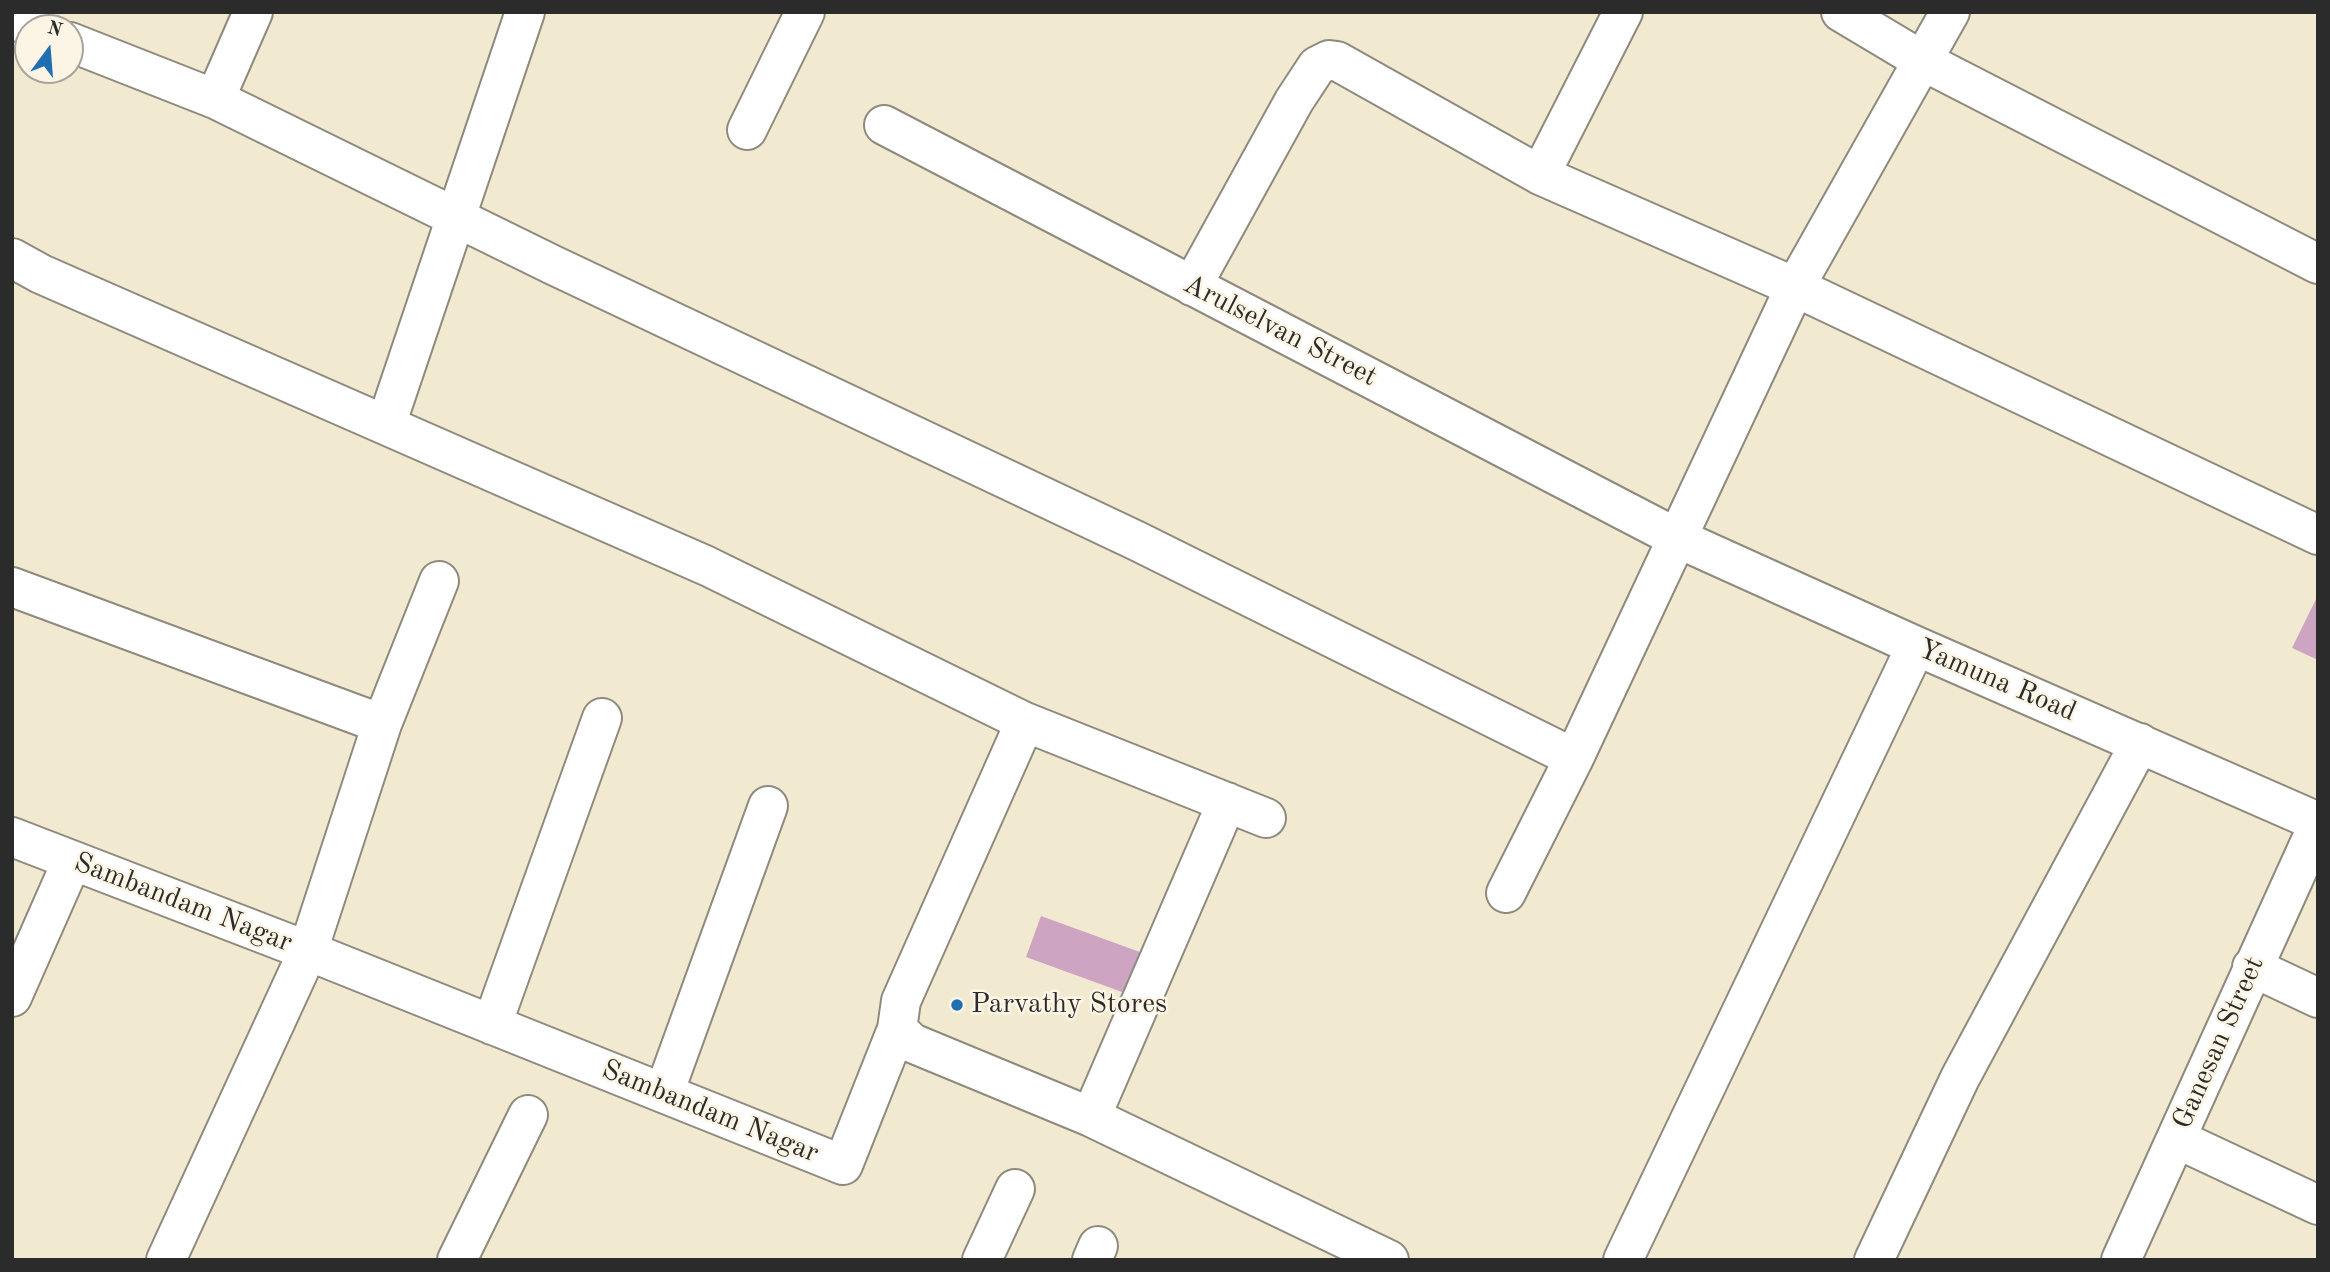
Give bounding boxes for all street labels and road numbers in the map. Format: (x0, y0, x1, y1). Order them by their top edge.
street label: Arulselvan Street (1178, 268, 1382, 394)
street label: Yamuna Road (1913, 633, 2081, 729)
street label: Sambandam Nagar (69, 846, 297, 960)
street label: Ganesan Street (2166, 952, 2272, 1134)
street label: Sambandam Nagar (597, 1053, 823, 1171)

